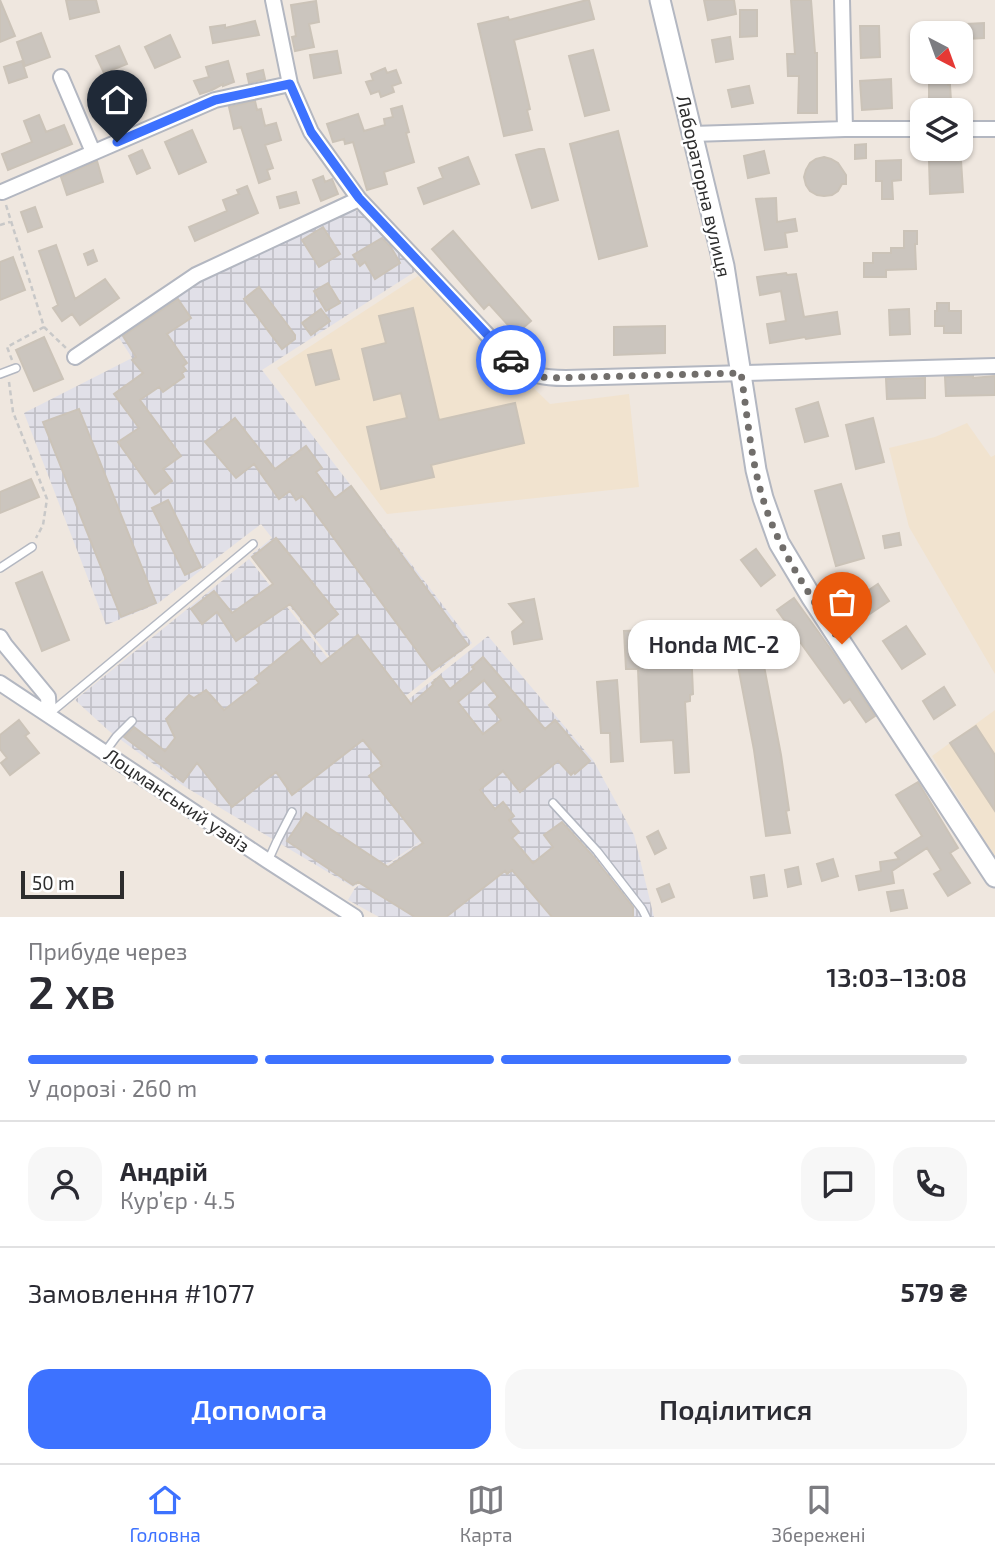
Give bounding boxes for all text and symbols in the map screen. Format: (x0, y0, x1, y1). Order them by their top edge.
north arrow (910, 21, 973, 84)
map controls (910, 21, 973, 161)
pin (87, 70, 147, 142)
icon: home (98, 81, 136, 119)
street label: Лабораторна вулиця (671, 93, 737, 279)
button: layers (910, 98, 973, 161)
courier (476, 325, 546, 395)
icon: car (492, 341, 530, 379)
pin (812, 572, 872, 644)
icon: bag (823, 583, 861, 621)
callout: Honda МС-2 (628, 620, 800, 668)
text: Honda МС-2 (648, 630, 780, 658)
street label: Лоцманський узвіз (100, 742, 254, 858)
scale bar (21, 868, 124, 900)
text: 50 m (32, 871, 75, 894)
text: Прибуде через (28, 937, 188, 965)
text: 13:03–13:08 (826, 961, 967, 992)
text: 2 хв (28, 963, 116, 1018)
text: У дорозі · 260 m (28, 1074, 197, 1102)
button: person (28, 1147, 102, 1221)
button: chat (801, 1147, 875, 1221)
button: phone (893, 1147, 967, 1221)
text: Андрій (120, 1155, 208, 1186)
text: Кур’єр · 4.5 (120, 1186, 235, 1214)
text: 579 ₴ (901, 1276, 967, 1307)
text: Замовлення #1077 (28, 1277, 255, 1308)
button: Допомога (28, 1369, 491, 1449)
button: Поділитися (505, 1369, 967, 1449)
tab: Головна (130, 1481, 201, 1546)
tab: Карта (460, 1481, 513, 1546)
tab: Збережені (772, 1481, 865, 1546)

